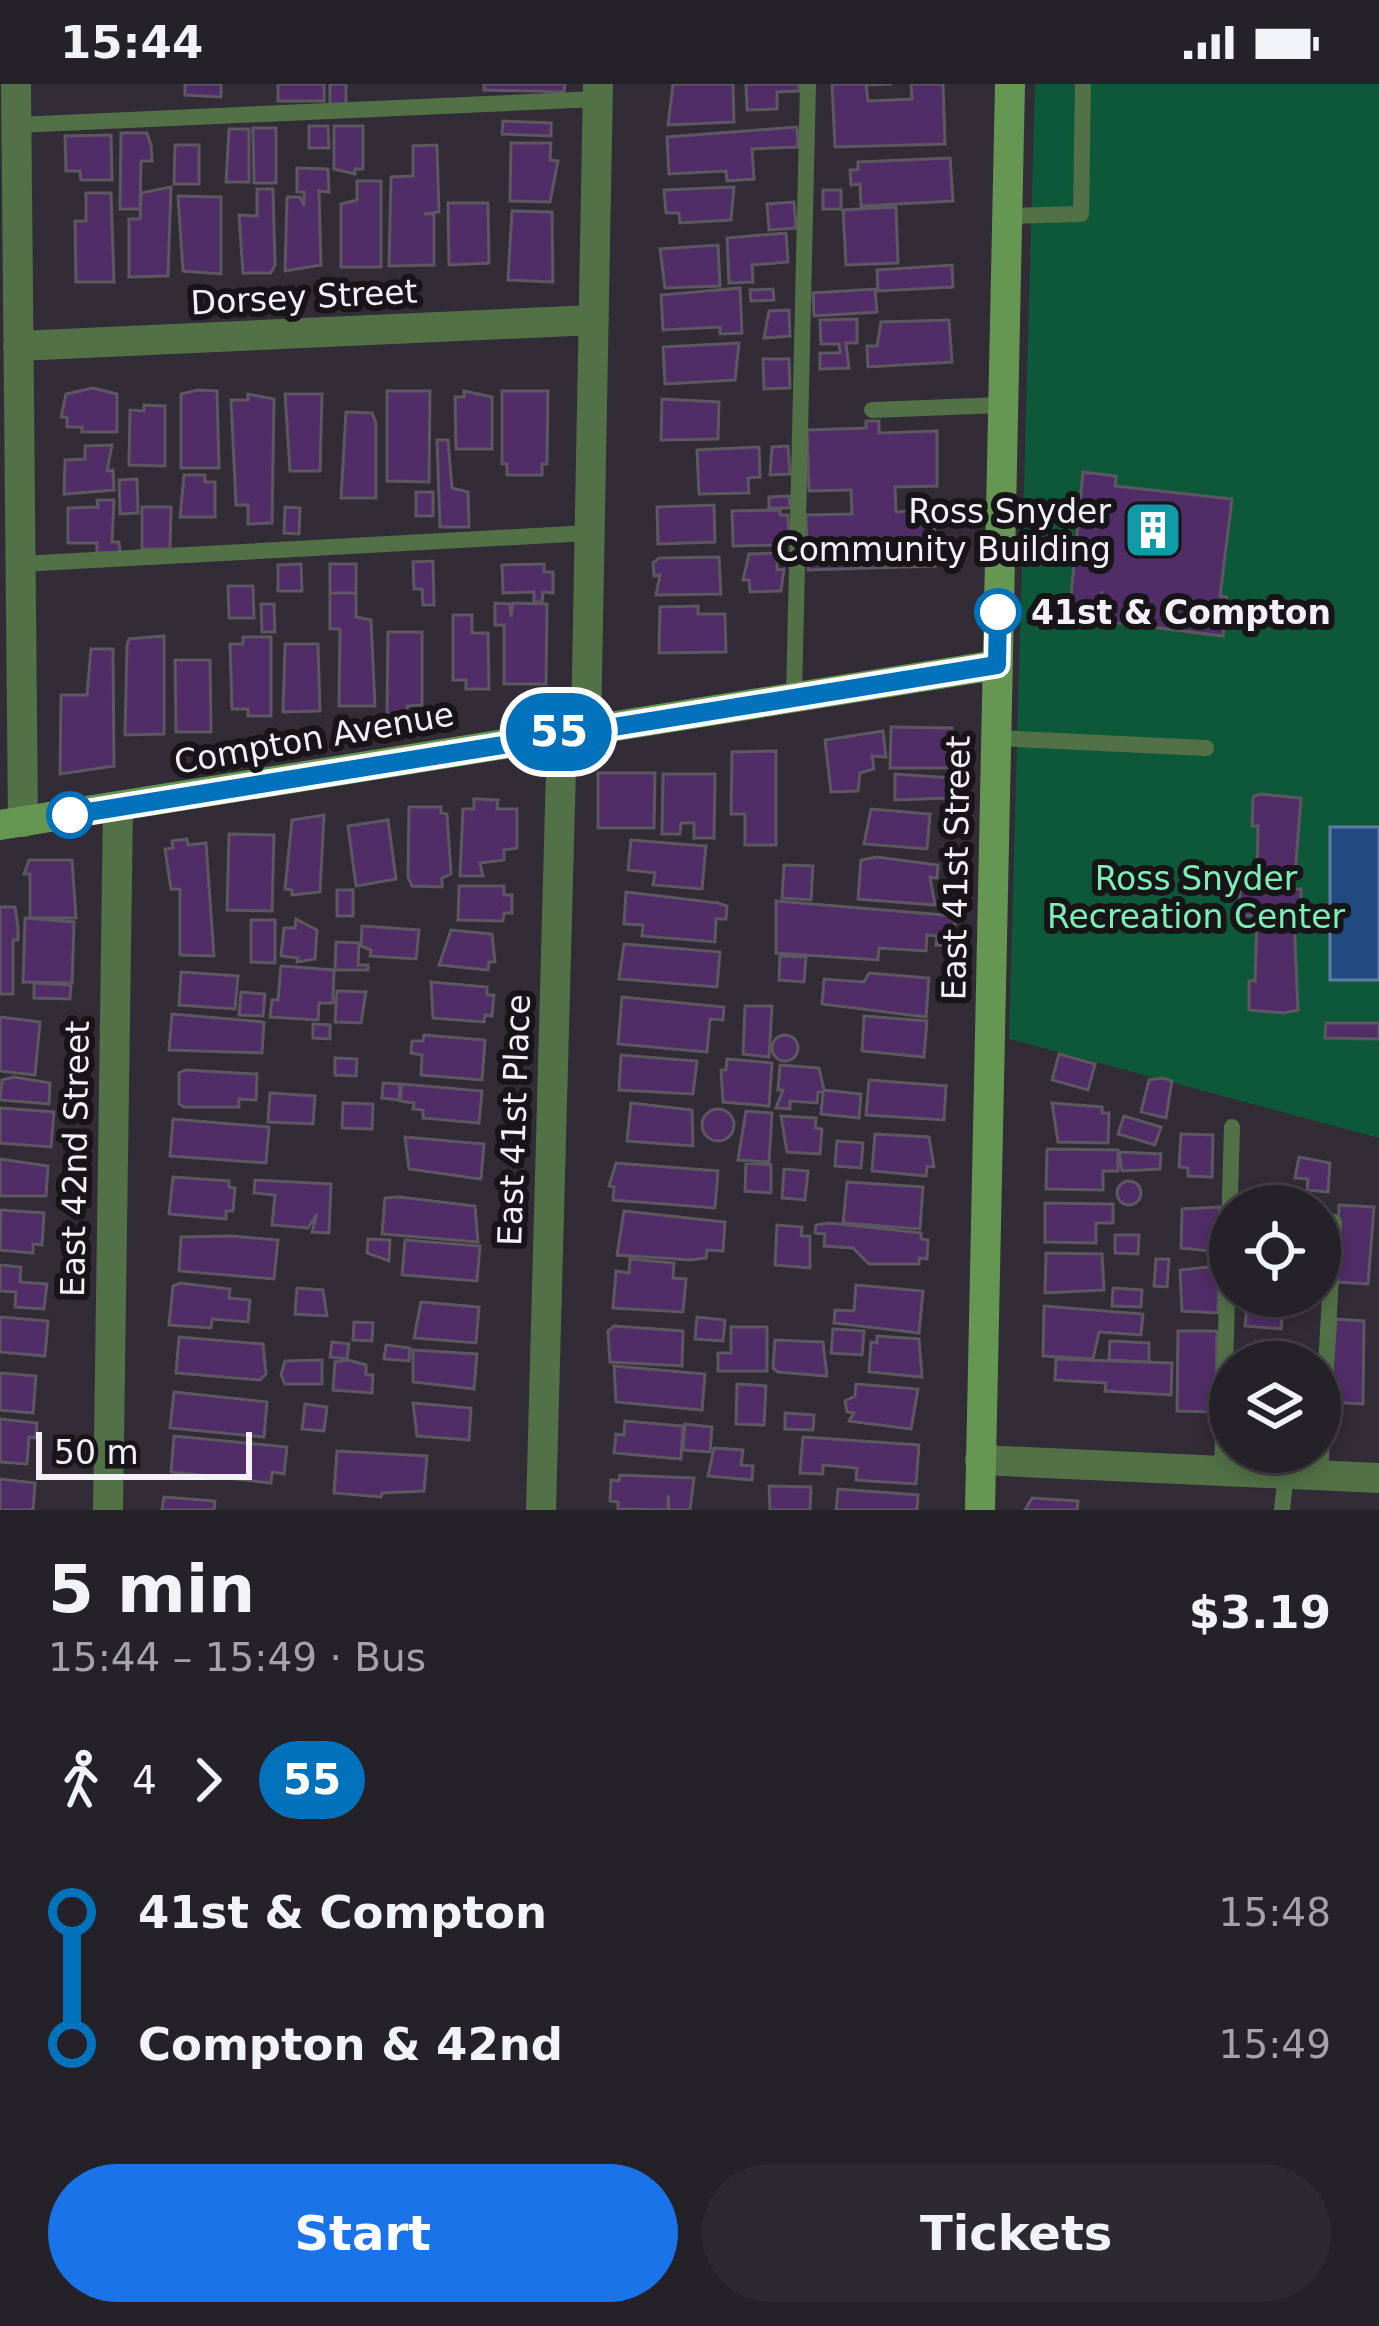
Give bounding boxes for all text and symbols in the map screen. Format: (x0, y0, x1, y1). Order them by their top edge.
text: 15:44 (60, 16, 203, 69)
street label: Dorsey Street (190, 272, 418, 322)
place label: Ross Snyder Community Building (776, 492, 1111, 569)
building icon: Ross Snyder Community Building (1122, 499, 1184, 561)
marker: 41st & Compton (976, 590, 1020, 634)
place label: 41st & Compton (1031, 593, 1331, 632)
line badge: 55 (505, 693, 613, 771)
street label: Compton Avenue (171, 694, 457, 782)
text: 55 (530, 707, 588, 756)
street label: East 41st Street (934, 735, 978, 1001)
unlabelled marker (48, 793, 92, 837)
park label: Ross Snyder Recreation Center (1047, 859, 1345, 936)
street label: East 41st Place (490, 993, 538, 1247)
street label: East 42nd Street (53, 1020, 97, 1297)
map controls (1209, 1185, 1341, 1473)
button: locate (1209, 1185, 1341, 1317)
button: layers (1209, 1341, 1341, 1473)
scale bar (36, 1426, 252, 1479)
text: 50 m (54, 1433, 139, 1472)
text: 5 min (48, 1551, 255, 1628)
text: $3.19 (1189, 1586, 1331, 1639)
text: 15:44 – 15:49 · Bus (48, 1635, 426, 1680)
icon: walk (48, 1747, 114, 1813)
icon: forward (175, 1747, 241, 1813)
text: 55 (283, 1755, 341, 1804)
text: 4 (132, 1758, 157, 1803)
text: 41st & Compton (138, 1886, 547, 1939)
text: 15:48 (1219, 1890, 1331, 1935)
text: Compton & 42nd (138, 2018, 563, 2071)
text: 15:49 (1219, 2022, 1331, 2067)
button: Start (48, 2164, 678, 2302)
button: Tickets (702, 2164, 1331, 2302)

